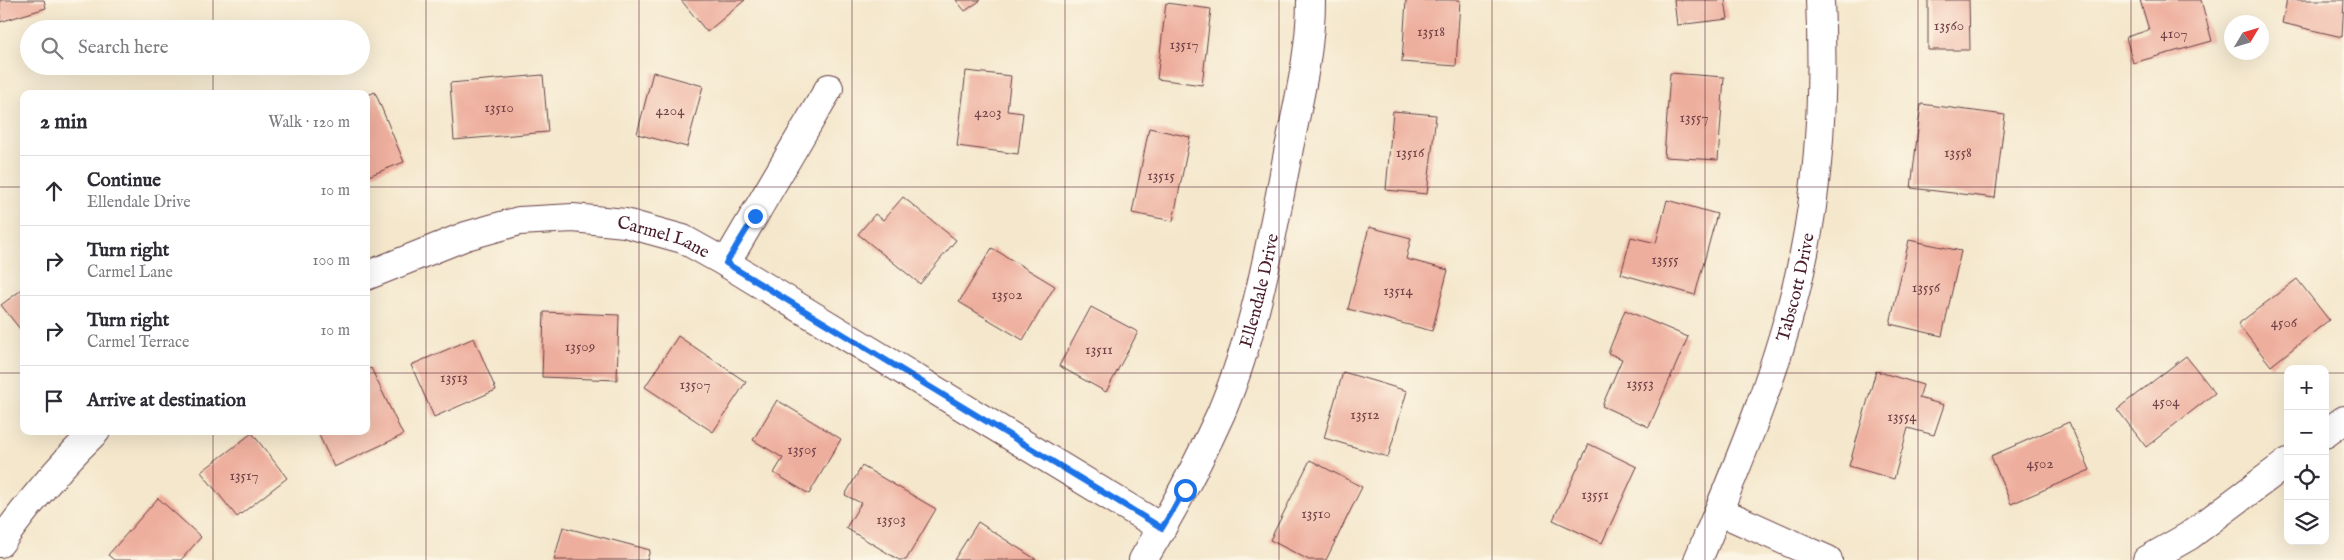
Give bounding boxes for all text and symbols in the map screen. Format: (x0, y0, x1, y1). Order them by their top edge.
north arrow (2224, 15, 2269, 60)
house number: 13560 (1934, 16, 1964, 35)
search box (20, 20, 370, 75)
house number: 13518 (1417, 22, 1445, 41)
house number: 4107 (2160, 24, 2188, 43)
icon: search (38, 34, 66, 62)
house number: 13517 (1169, 35, 1199, 54)
text: Search here (78, 36, 169, 60)
house number: 13510 (484, 98, 514, 117)
house number: 4204 (655, 101, 685, 120)
house number: 4203 (974, 103, 1002, 122)
house number: 13557 (1679, 108, 1709, 127)
text: 2 min (40, 109, 87, 136)
text: Walk · 120 m (268, 113, 350, 133)
house number: 13516 (1396, 143, 1425, 162)
house number: 13558 (1944, 143, 1972, 162)
house number: 13515 (1147, 166, 1175, 185)
text: Continue (87, 169, 161, 193)
icon: ahead (40, 177, 68, 205)
text: 10 m (320, 181, 350, 201)
text: Ellendale Drive (87, 193, 191, 213)
route end (744, 205, 767, 228)
street label: Carmel Lane (616, 212, 713, 265)
street label: Tabscott Drive (1772, 231, 1821, 345)
street label: Ellendale Drive (1235, 232, 1285, 351)
text: Turn right (87, 239, 169, 263)
icon: right (40, 247, 68, 275)
house number: 13555 (1651, 250, 1679, 269)
text: 100 m (313, 251, 350, 271)
text: Carmel Lane (87, 263, 173, 283)
house number: 13556 (1912, 278, 1941, 297)
house number: 13514 (1383, 281, 1413, 300)
house number: 13502 (992, 285, 1022, 304)
text: Turn right (87, 309, 169, 333)
house number: 4506 (2271, 313, 2298, 332)
icon: right (40, 317, 68, 345)
text: 10 m (320, 321, 350, 341)
text: Carmel Terrace (87, 333, 189, 353)
house number: 13509 (565, 337, 595, 356)
house number: 13511 (1085, 340, 1113, 359)
map controls (2284, 365, 2329, 545)
button: + (2284, 365, 2329, 410)
house number: 13513 (440, 368, 468, 387)
house number: 13553 (1626, 374, 1654, 393)
house number: 13507 (680, 375, 710, 394)
icon: arrive (40, 387, 68, 415)
text: Arrive at destination (87, 389, 246, 413)
house number: 4504 (2152, 392, 2180, 411)
house number: 13512 (1350, 405, 1380, 424)
house number: 13554 (1887, 407, 1917, 426)
button: − (2284, 410, 2329, 455)
house number: 13505 (787, 440, 817, 459)
house number: 4502 (2026, 454, 2054, 473)
button: locate (2284, 455, 2329, 500)
house number: 13517 (229, 466, 259, 485)
route start (1174, 479, 1197, 502)
house number: 13551 (1581, 485, 1609, 504)
button: layers (2284, 500, 2329, 545)
house number: 13510 (1301, 504, 1331, 523)
house number: 13503 (876, 510, 906, 529)

